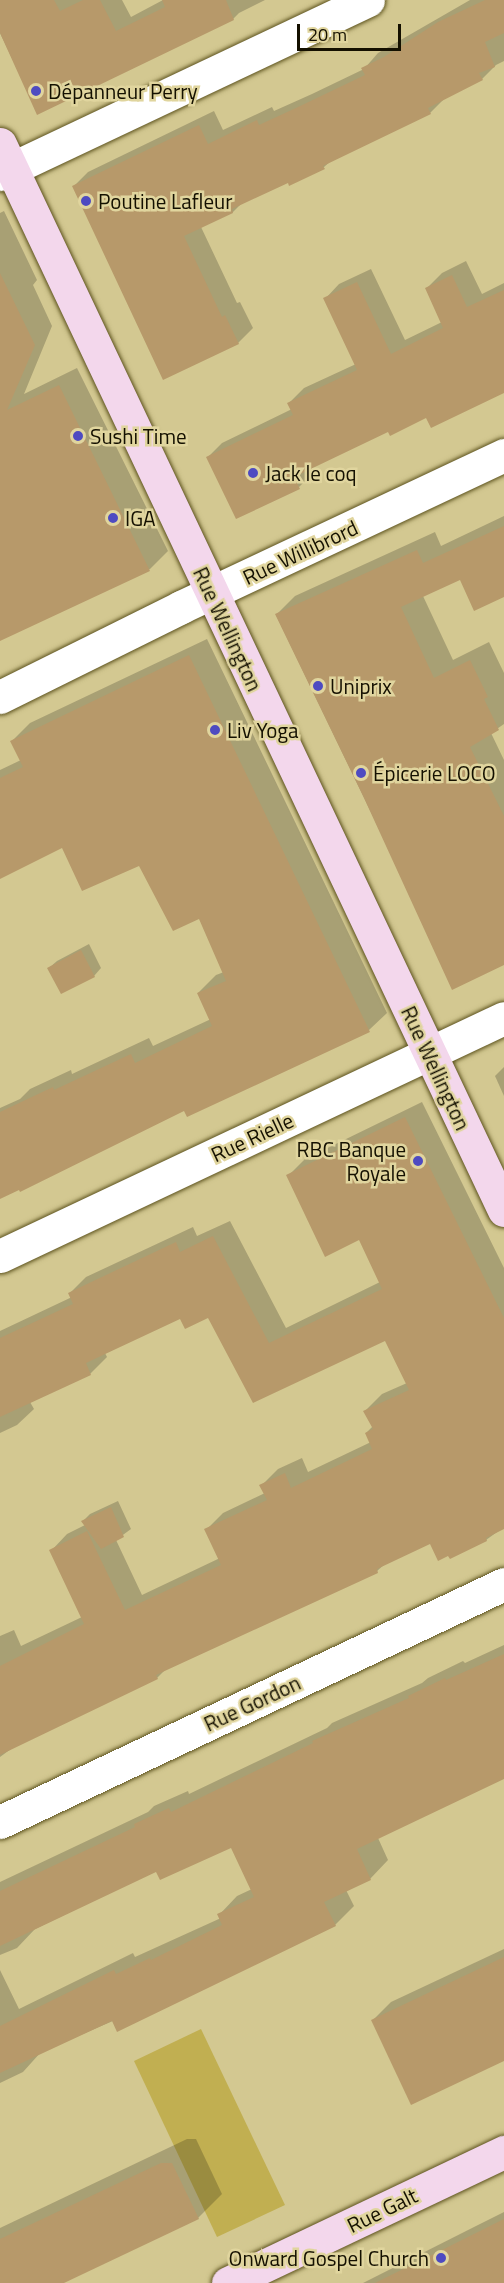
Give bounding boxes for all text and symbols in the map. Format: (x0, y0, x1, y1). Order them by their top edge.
scale bar (300, 12, 404, 50)
text: 20 m (308, 21, 347, 48)
place label: Dépanneur Perry (48, 78, 198, 104)
marker: Dépanneur Perry (29, 84, 43, 98)
place label: Poutine Lafleur (98, 188, 232, 214)
marker: Poutine Lafleur (79, 194, 93, 208)
place label: Sushi Time (90, 423, 187, 449)
marker: Sushi Time (71, 429, 85, 443)
place label: Jack le coq (265, 460, 357, 486)
marker: Jack le coq (246, 466, 260, 480)
place label: IGA (125, 505, 156, 531)
marker: IGA (106, 511, 120, 525)
street label: Rue Willibrord (238, 514, 362, 590)
street label: Rue Wellington (188, 563, 268, 695)
place label: Uniprix (330, 673, 392, 699)
marker: Uniprix (311, 679, 325, 693)
place label: Liv Yoga (227, 717, 299, 743)
marker: Liv Yoga (208, 723, 222, 737)
place label: Épicerie LOCO (373, 760, 496, 786)
marker: Épicerie LOCO (354, 766, 368, 780)
street label: Rue Wellington (396, 1002, 476, 1134)
street label: Rue Rielle (207, 1107, 297, 1167)
place label: RBC Banque Royale (297, 1136, 406, 1186)
marker: RBC Banque Royale (411, 1154, 425, 1168)
street label: Rue Gordon (200, 1670, 304, 1736)
street label: Rue Galt (343, 2182, 421, 2238)
place label: Onward Gospel Church (229, 2245, 429, 2271)
marker: Onward Gospel Church (434, 2251, 448, 2265)

